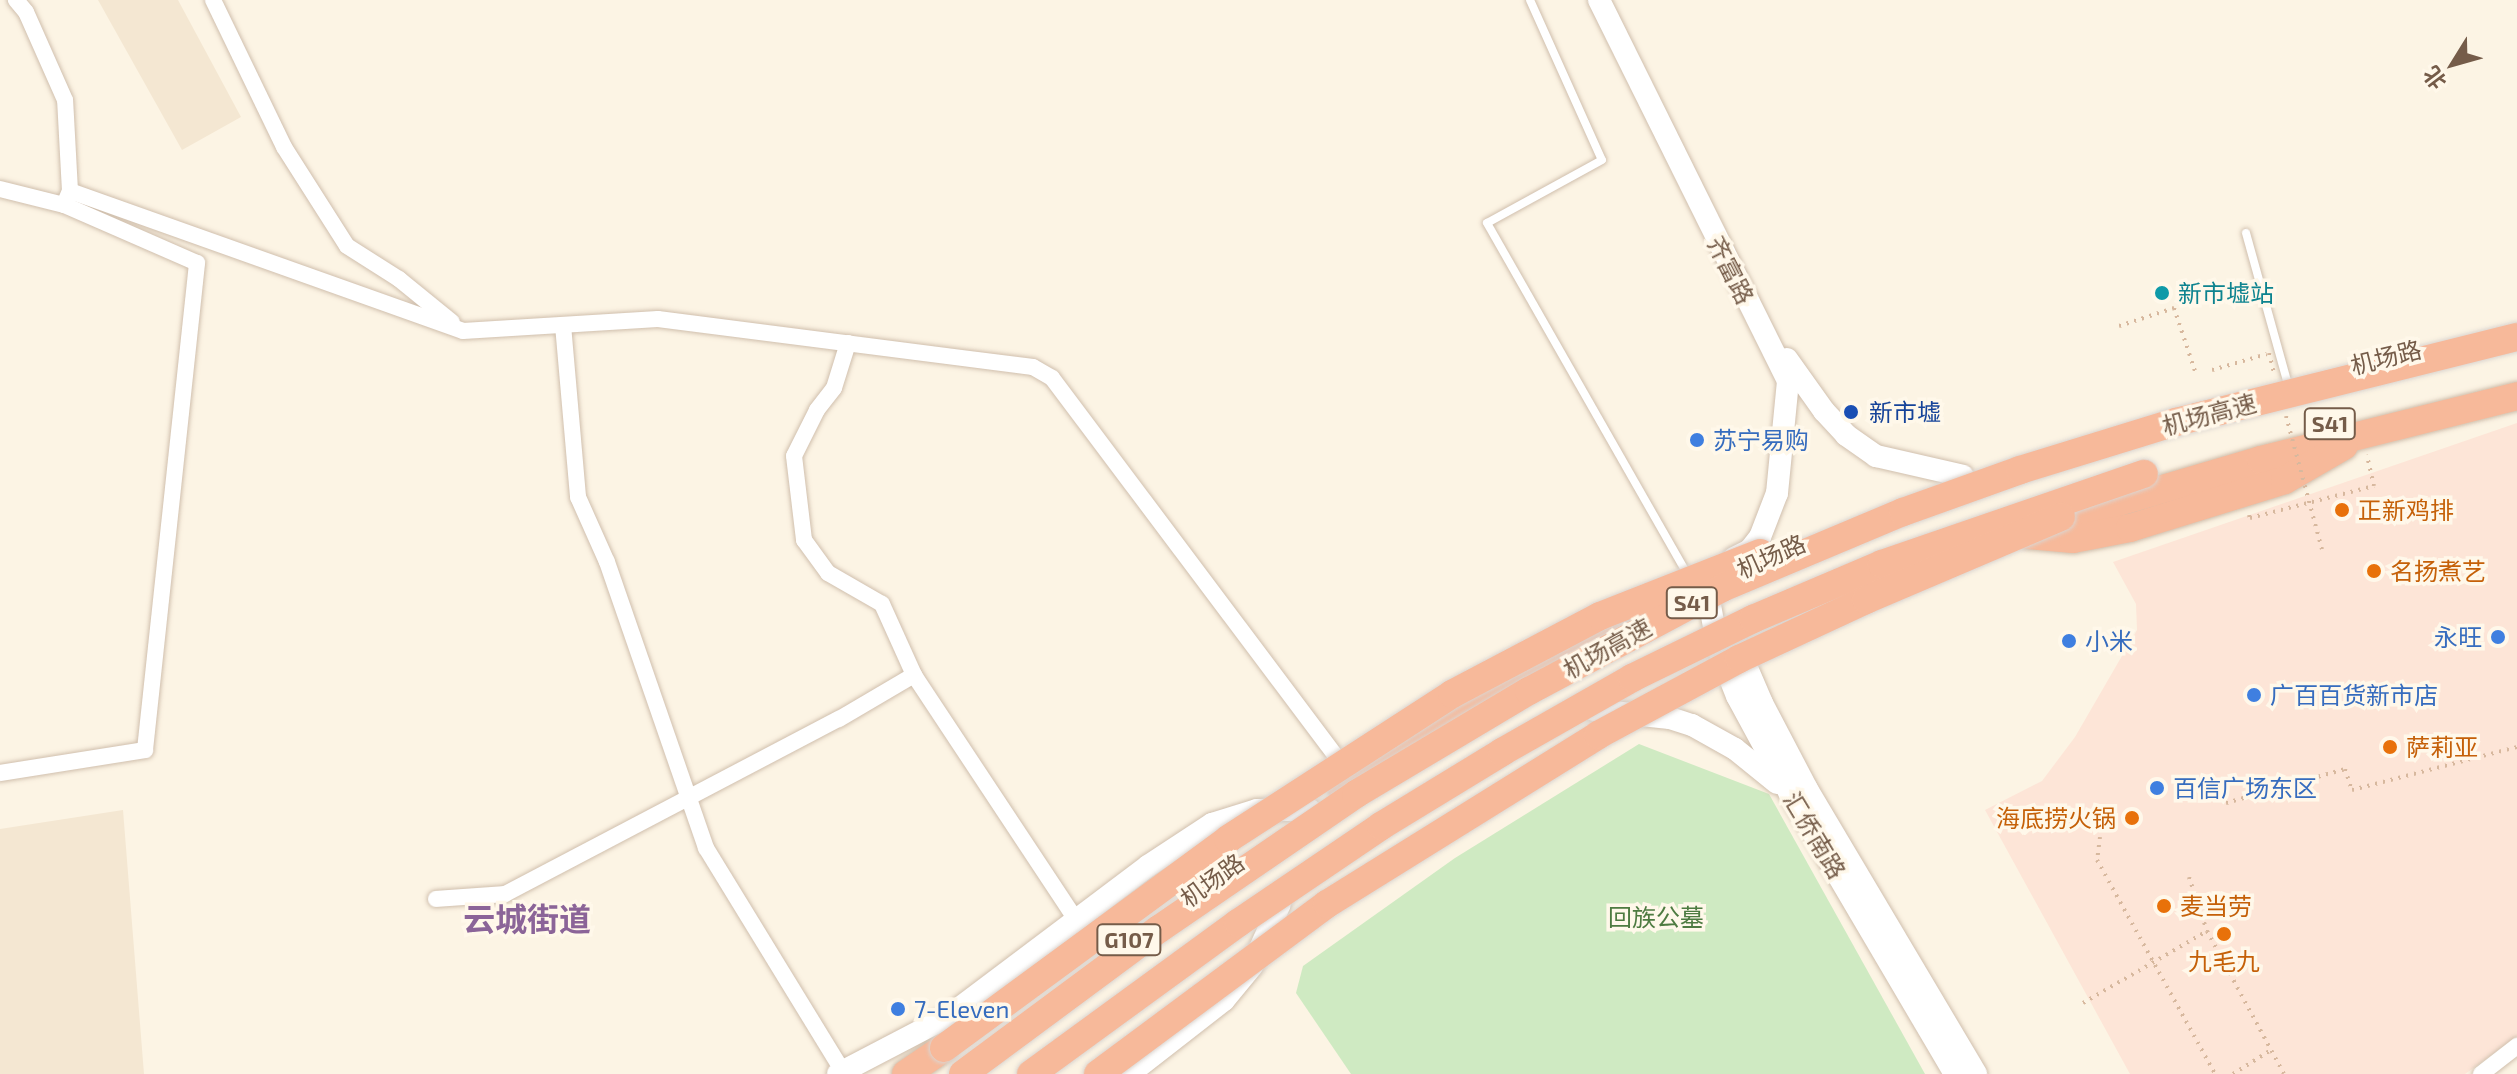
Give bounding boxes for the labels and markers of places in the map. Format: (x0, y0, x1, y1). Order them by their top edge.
place label: 新市墟站 (2178, 279, 2274, 307)
marker: 新市墟站 (2153, 284, 2171, 302)
place label: 新市墟 (1869, 398, 1941, 426)
marker: 新市墟 (1840, 401, 1862, 423)
place label: 苏宁易购 (1713, 426, 1809, 454)
marker: 苏宁易购 (1688, 431, 1706, 449)
place label: 正新鸡排 (2358, 496, 2454, 524)
marker: 正新鸡排 (2333, 501, 2351, 519)
place label: 名扬煮艺 (2390, 557, 2486, 585)
marker: 名扬煮艺 (2365, 562, 2383, 580)
place label: 永旺 (2434, 623, 2482, 651)
place label: 小米 (2085, 627, 2133, 655)
marker: 永旺 (2489, 628, 2507, 646)
marker: 小米 (2060, 632, 2078, 650)
place label: 广百百货新市店 (2270, 681, 2438, 709)
marker: 广百百货新市店 (2245, 686, 2263, 704)
place label: 萨莉亚 (2406, 733, 2478, 761)
marker: 萨莉亚 (2381, 738, 2399, 756)
place label: 百信广场东区 (2173, 774, 2317, 802)
marker: 百信广场东区 (2148, 779, 2166, 797)
place label: 海底捞火锅 (1996, 804, 2116, 832)
marker: 海底捞火锅 (2123, 809, 2141, 827)
place label: 麦当劳 (2180, 892, 2252, 920)
marker: 麦当劳 (2155, 897, 2173, 915)
marker: 九毛九 (2215, 925, 2233, 943)
place label: 九毛九 (2188, 947, 2260, 975)
place label: 7-Eleven (914, 995, 1009, 1023)
marker: 7-Eleven (889, 1000, 907, 1018)

